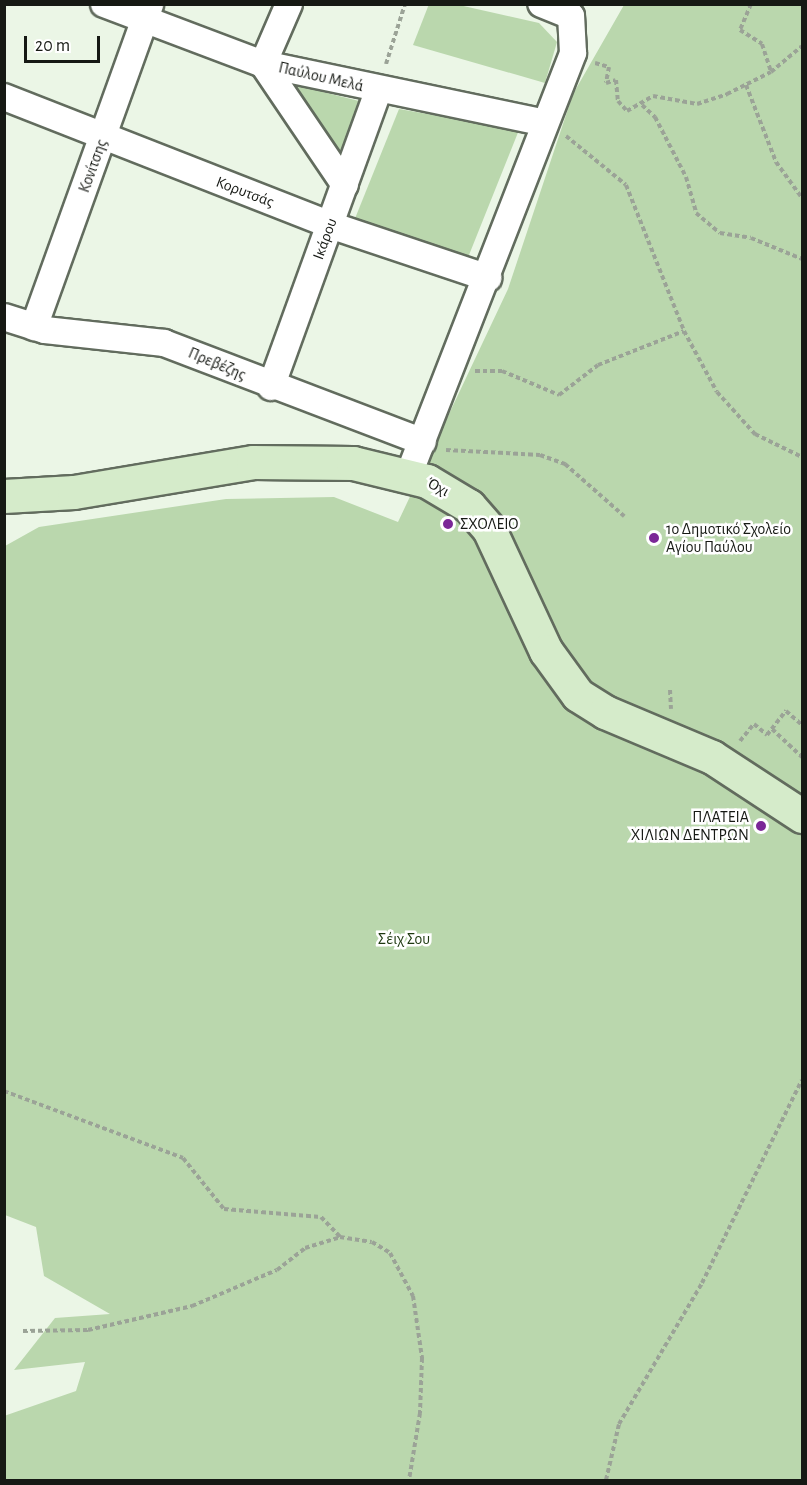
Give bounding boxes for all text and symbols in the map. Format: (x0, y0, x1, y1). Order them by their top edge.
scale bar (27, 24, 104, 62)
text: 20 m (35, 37, 70, 55)
street label: Παύλου Μελά (277, 58, 365, 96)
street label: Κονίτσης (75, 137, 111, 195)
street label: Κορυτσάς (213, 172, 277, 212)
street label: Ικάρου (309, 215, 341, 263)
street label: Πρεβέζης (185, 343, 249, 385)
street label: Όχι (423, 473, 453, 501)
place label: ΣΧΟΛΕΙΟ (460, 514, 518, 534)
marker: ΣΧΟΛΕΙΟ (441, 517, 455, 531)
place label: 1ο Δημοτικό Σχολείο Αγίου Παύλου (666, 519, 791, 557)
marker: 1ο Δημοτικό Σχολείο Αγίου Παύλου (647, 531, 661, 545)
place label: ΠΛΑΤΕΙΑ ΧΙΛΙΩΝ ΔΕΝΤΡΩΝ (631, 807, 749, 845)
marker: ΠΛΑΤΕΙΑ ΧΙΛΙΩΝ ΔΕΝΤΡΩΝ (754, 819, 768, 833)
park label: Σέιχ Σου (378, 929, 430, 949)

